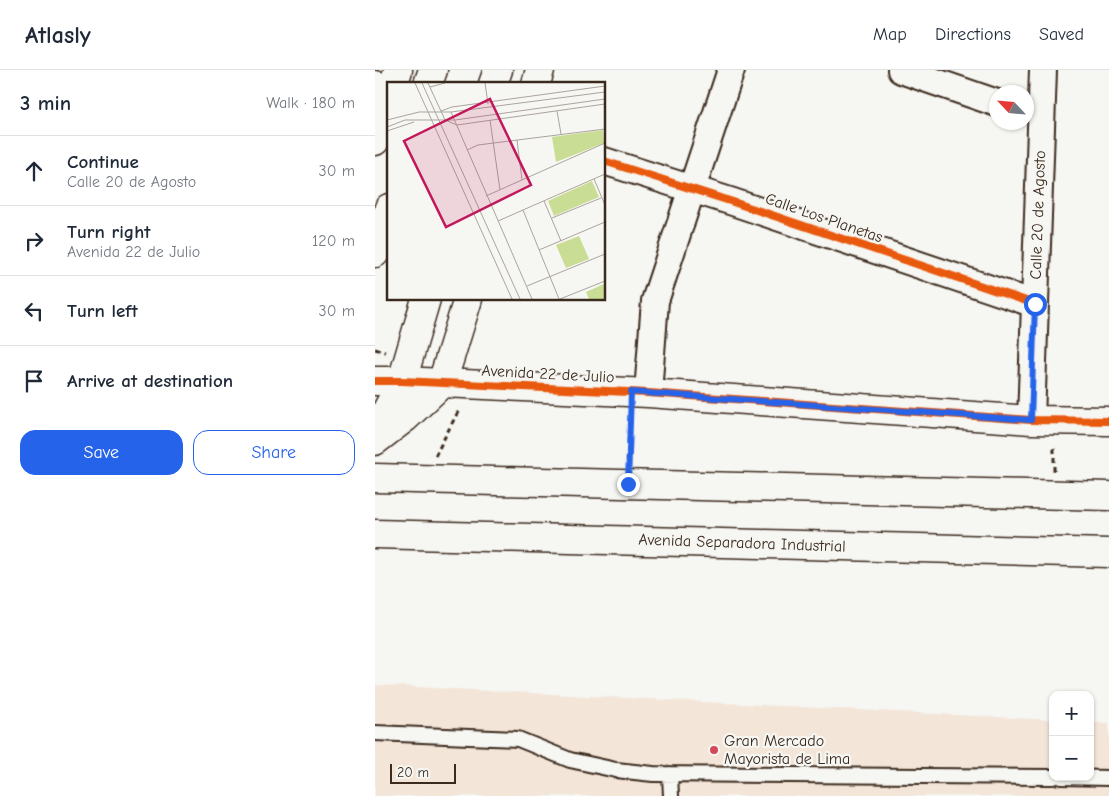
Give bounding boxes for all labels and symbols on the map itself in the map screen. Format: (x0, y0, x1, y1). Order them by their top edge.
inset map (387, 82, 605, 300)
north arrow (989, 85, 1034, 130)
street label: Calle 20 de Agosto (1027, 150, 1049, 280)
street label: Calle Los Planetas (763, 189, 885, 247)
route start (1024, 293, 1047, 316)
street label: Avenida 22 de Julio (481, 362, 615, 386)
route end (617, 473, 640, 496)
street label: Avenida Separadora Industrial (638, 530, 846, 556)
place label: Gran Mercado Mayorista de Lima (724, 732, 850, 768)
marker: Gran Mercado Mayorista de Lima (708, 744, 720, 756)
scale bar (390, 761, 456, 784)

